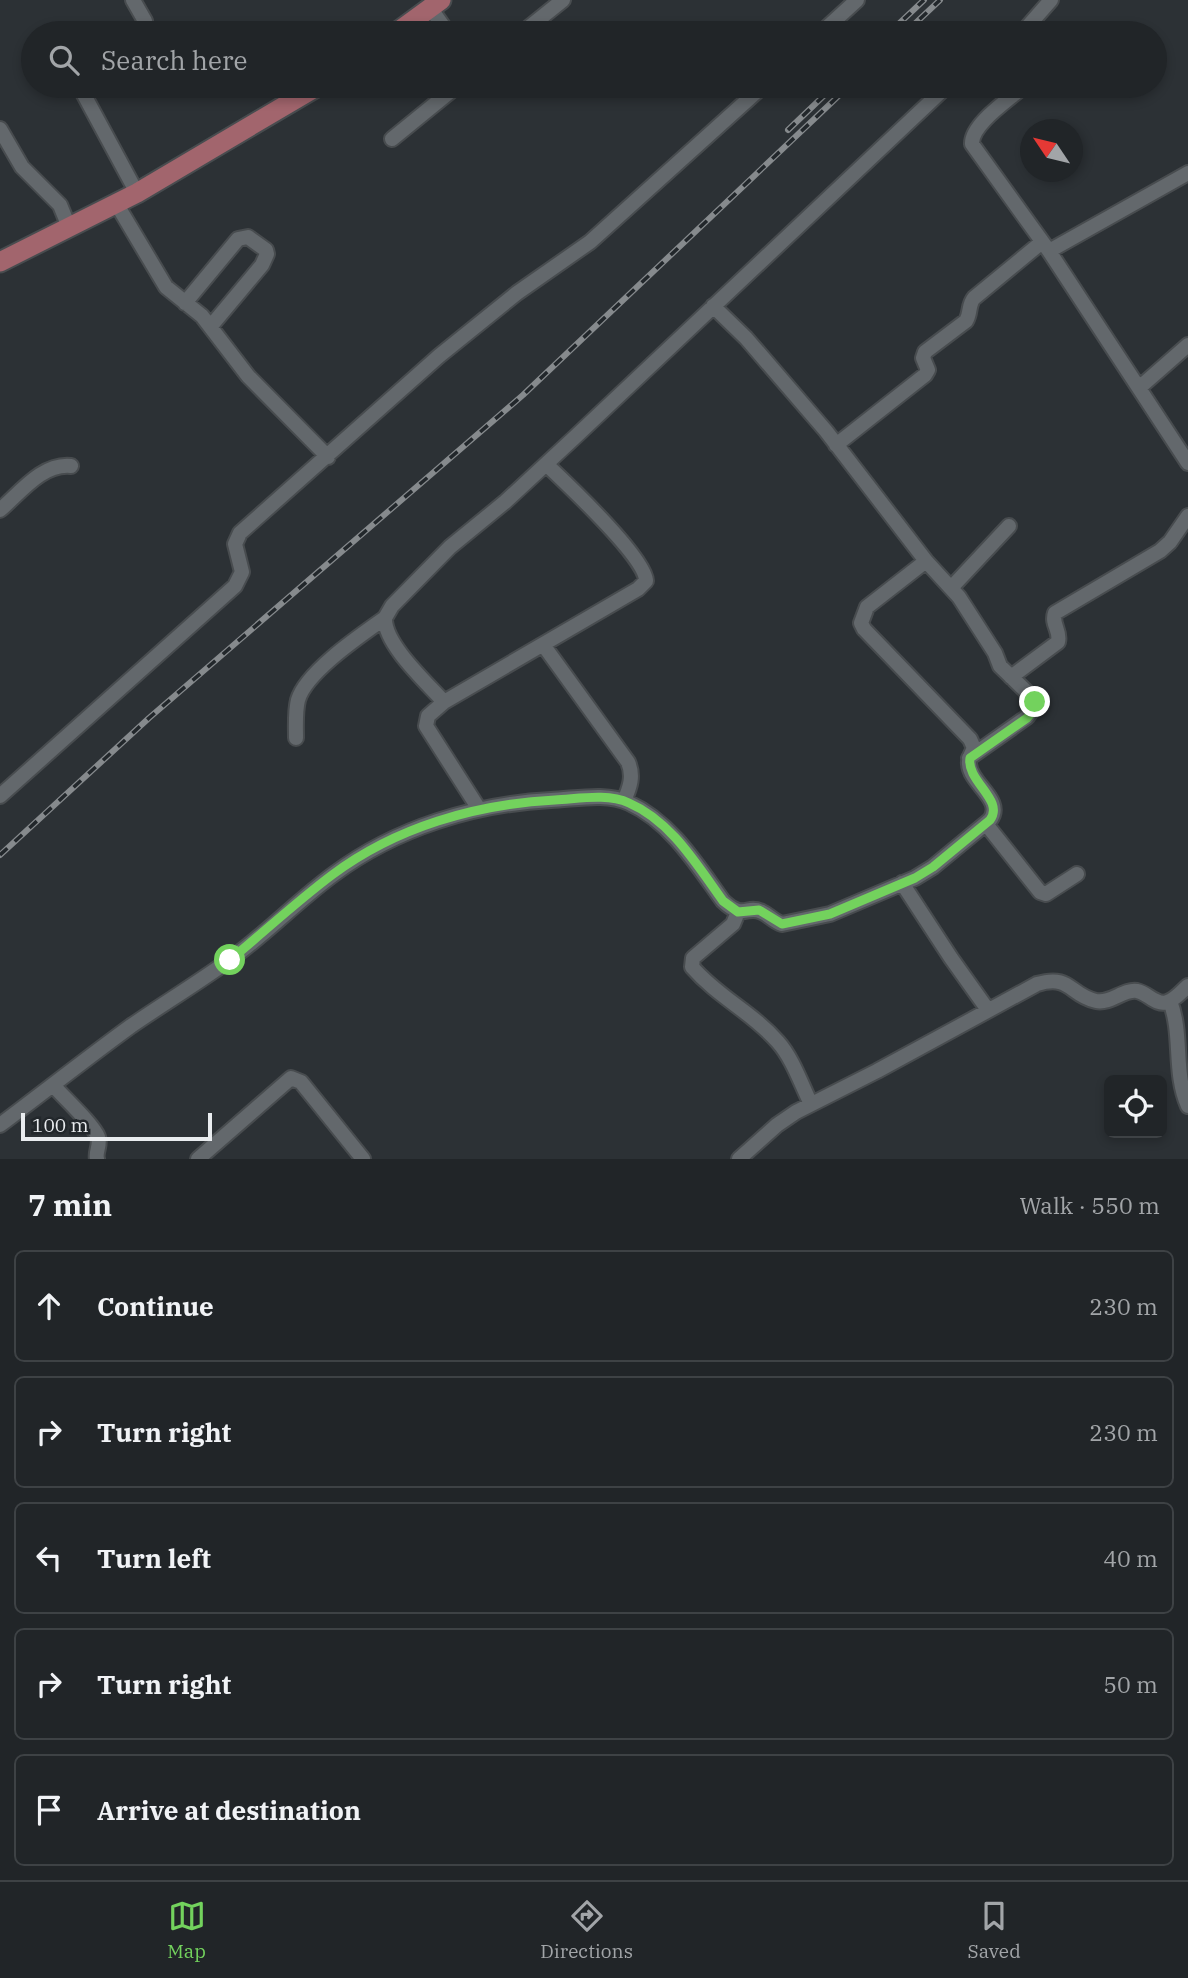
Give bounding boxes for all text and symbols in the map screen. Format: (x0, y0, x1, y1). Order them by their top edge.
search box (21, 21, 1167, 98)
icon: search (45, 41, 83, 79)
text: Search here (101, 43, 247, 77)
north arrow (1020, 119, 1083, 182)
route end (1019, 686, 1050, 717)
route start (214, 944, 245, 975)
map controls (1104, 1075, 1167, 1138)
button: locate (1104, 1075, 1167, 1138)
scale bar (21, 1110, 212, 1142)
text: 100 m (32, 1113, 89, 1137)
text: 7 min (28, 1185, 112, 1224)
text: Walk · 550 m (1019, 1190, 1160, 1220)
icon: ahead (30, 1287, 68, 1325)
text: Continue (97, 1289, 214, 1323)
text: 230 m (1089, 1291, 1158, 1321)
icon: right (30, 1413, 68, 1451)
text: Turn right (97, 1415, 231, 1449)
text: 230 m (1089, 1417, 1158, 1447)
icon: left (30, 1539, 68, 1577)
text: Turn left (97, 1541, 211, 1575)
text: 40 m (1103, 1543, 1158, 1573)
icon: right (30, 1665, 68, 1703)
text: Turn right (97, 1667, 231, 1701)
text: 50 m (1103, 1669, 1158, 1699)
icon: arrive (30, 1791, 68, 1829)
text: Arrive at destination (97, 1793, 361, 1827)
tab: Map (167, 1897, 206, 1963)
tab: Directions (540, 1897, 633, 1963)
tab: Saved (968, 1897, 1021, 1963)

